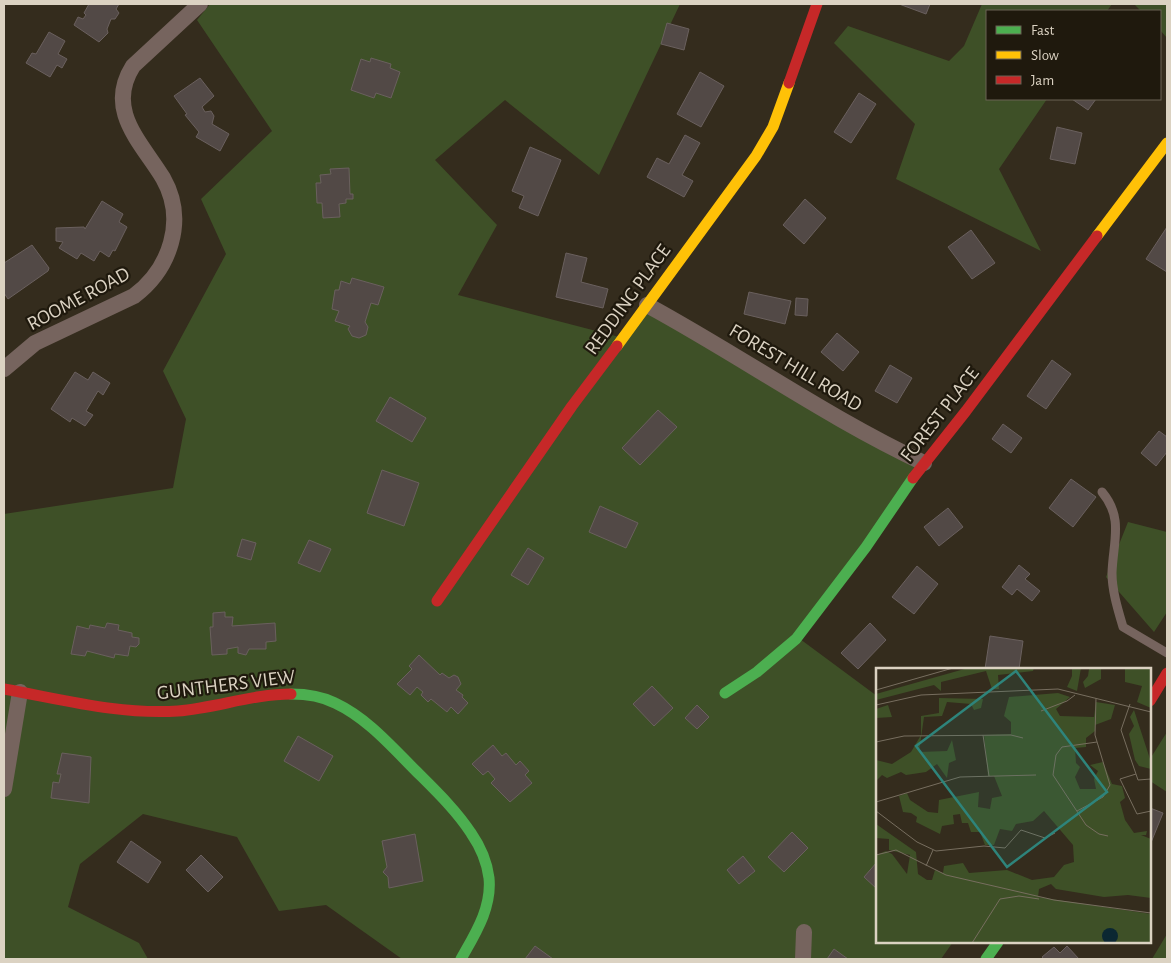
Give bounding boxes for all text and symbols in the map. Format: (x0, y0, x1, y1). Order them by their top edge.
legend (986, 10, 1161, 100)
text: Fast (1031, 23, 1055, 38)
text: Slow (1031, 48, 1059, 63)
text: Jam (1031, 73, 1054, 88)
street label: REDDING PLACE (581, 241, 674, 358)
street label: ROOME ROAD (24, 264, 133, 334)
street label: FOREST HILL ROAD (726, 320, 865, 415)
street label: FOREST PLACE (897, 363, 983, 466)
street label: GUNTHERS VIEW (156, 667, 296, 703)
inset map (876, 668, 1151, 943)

